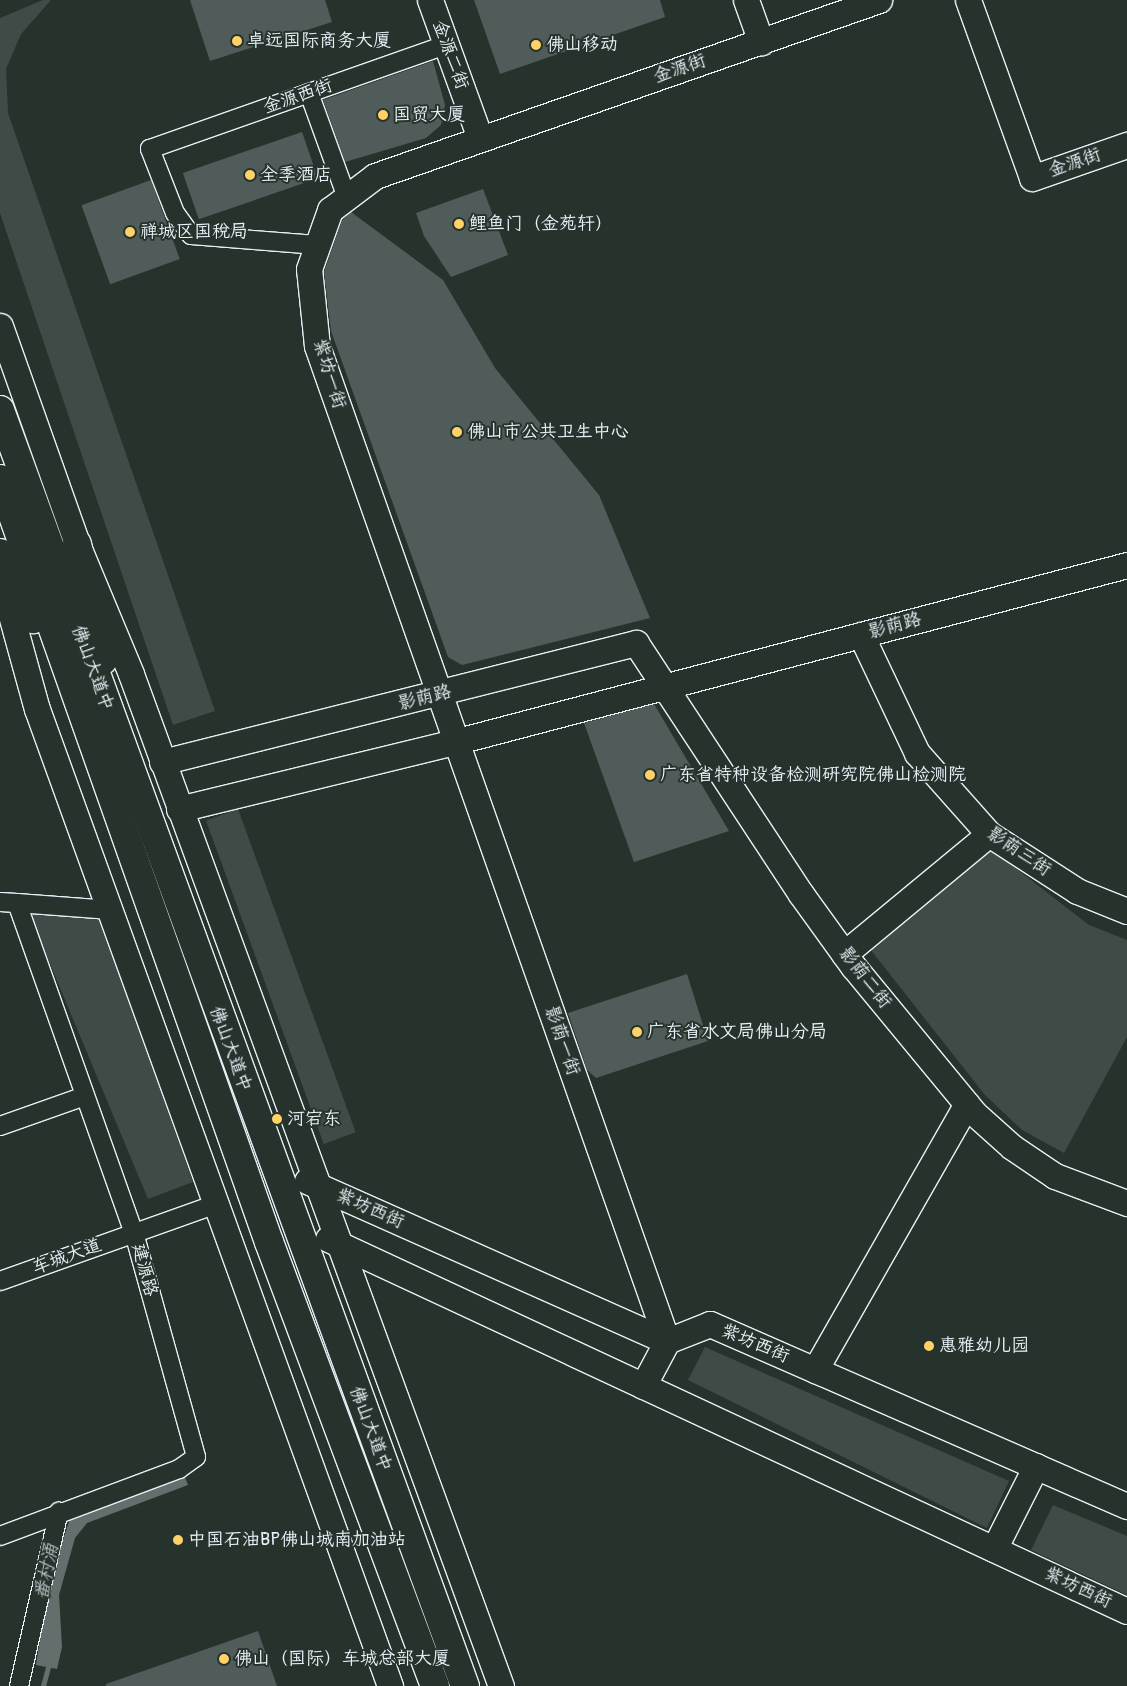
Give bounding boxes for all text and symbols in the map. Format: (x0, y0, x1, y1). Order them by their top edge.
street label: 金源二街 (428, 17, 472, 93)
place label: 卓远国际商务大厦 (247, 30, 391, 52)
place label: 佛山移动 (546, 34, 618, 56)
marker: 卓远国际商务大厦 (231, 35, 243, 47)
marker: 佛山移动 (530, 39, 542, 51)
street label: 金源街 (651, 50, 709, 88)
street label: 金源西街 (260, 75, 336, 119)
place label: 国贸大厦 (393, 104, 465, 126)
marker: 国贸大厦 (377, 109, 389, 121)
street label: 金源街 (1046, 144, 1104, 182)
place label: 全季酒店 (260, 164, 332, 186)
marker: 全季酒店 (244, 169, 256, 181)
place label: 鲤鱼门（金苑轩） (469, 213, 613, 235)
marker: 鲤鱼门（金苑轩） (453, 218, 465, 230)
place label: 禅城区国税局 (140, 221, 248, 243)
marker: 禅城区国税局 (124, 226, 136, 238)
street label: 紫坊一街 (308, 336, 350, 412)
place label: 佛山市公共卫生中心 (467, 421, 629, 443)
marker: 佛山市公共卫生中心 (451, 426, 463, 438)
street label: 影荫路 (866, 609, 924, 643)
street label: 佛山大道中 (66, 622, 118, 714)
street label: 影荫路 (396, 681, 454, 715)
place label: 广东省特种设备检测研究院佛山检测院 (660, 764, 966, 786)
marker: 广东省特种设备检测研究院佛山检测院 (644, 769, 656, 781)
street label: 影荫三街 (983, 823, 1055, 881)
street label: 影荫二街 (834, 943, 896, 1013)
street label: 佛山大道中 (204, 1003, 256, 1095)
street label: 影荫一街 (540, 1003, 584, 1079)
place label: 广东省水文局佛山分局 (647, 1021, 827, 1043)
marker: 广东省水文局佛山分局 (631, 1026, 643, 1038)
place label: 河宕东 (287, 1108, 341, 1130)
marker: 河宕东 (271, 1113, 283, 1125)
street label: 紫坊西街 (333, 1184, 407, 1234)
street label: 车城大道 (29, 1235, 105, 1279)
street label: 建源路 (127, 1241, 161, 1299)
street label: 紫坊西街 (718, 1320, 792, 1368)
place label: 惠雅幼儿园 (939, 1335, 1029, 1357)
marker: 惠雅幼儿园 (923, 1340, 935, 1352)
street label: 佛山大道中 (344, 1383, 396, 1475)
place label: 中国石油BP佛山城南加油站 (188, 1529, 406, 1551)
marker: 中国石油BP佛山城南加油站 (172, 1534, 184, 1546)
water label: 番村涌 (30, 1542, 64, 1602)
street label: 紫坊西街 (1041, 1563, 1115, 1613)
place label: 佛山（国际）车城总部大厦 (234, 1648, 450, 1670)
marker: 佛山（国际）车城总部大厦 (218, 1653, 230, 1665)

